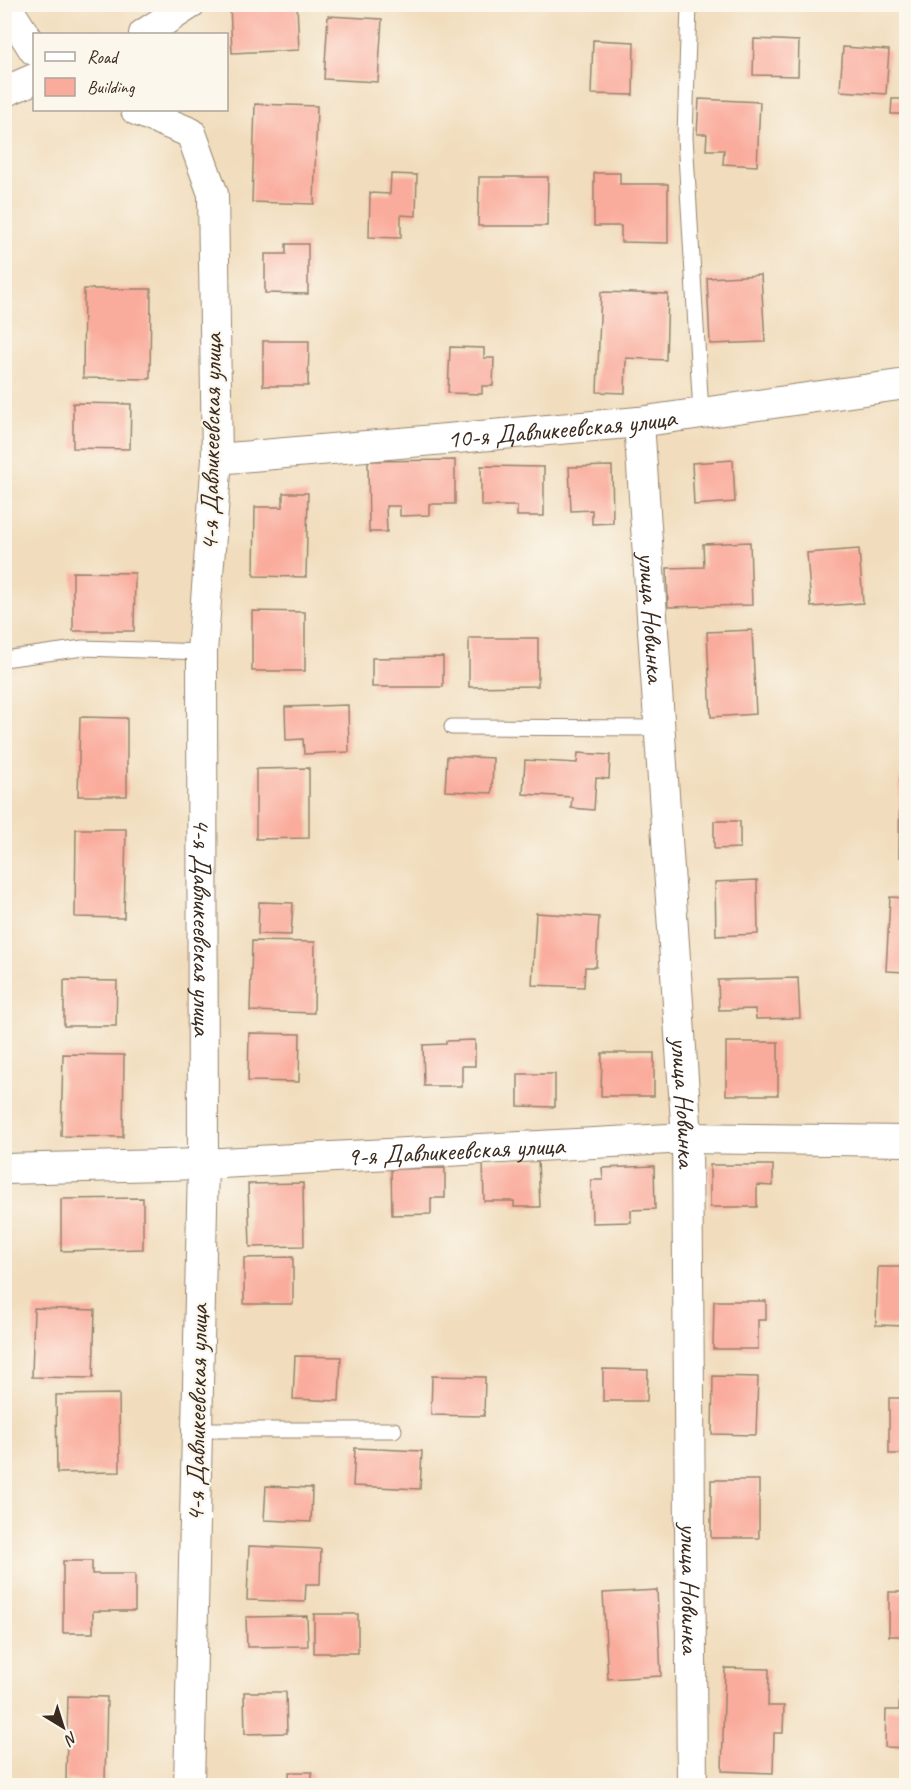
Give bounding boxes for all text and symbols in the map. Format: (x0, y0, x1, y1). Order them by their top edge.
legend (33, 33, 228, 111)
text: Road (87, 46, 120, 68)
text: Building (87, 76, 136, 98)
street label: 4-я Давликеевская улица (193, 331, 229, 551)
street label: 10-я Давликеевская улица (446, 400, 680, 455)
street label: улица Новинка (631, 549, 673, 686)
street label: 4-я Давликеевская улица (186, 818, 219, 1038)
street label: улица Новинка (664, 1034, 704, 1170)
street label: 9-я Давликеевская улица (346, 1128, 567, 1173)
street label: 4-я Давликеевская улица (179, 1302, 215, 1522)
street label: улица Новинка (673, 1521, 707, 1656)
north arrow (33, 1697, 93, 1757)
text: N (59, 1727, 82, 1751)

